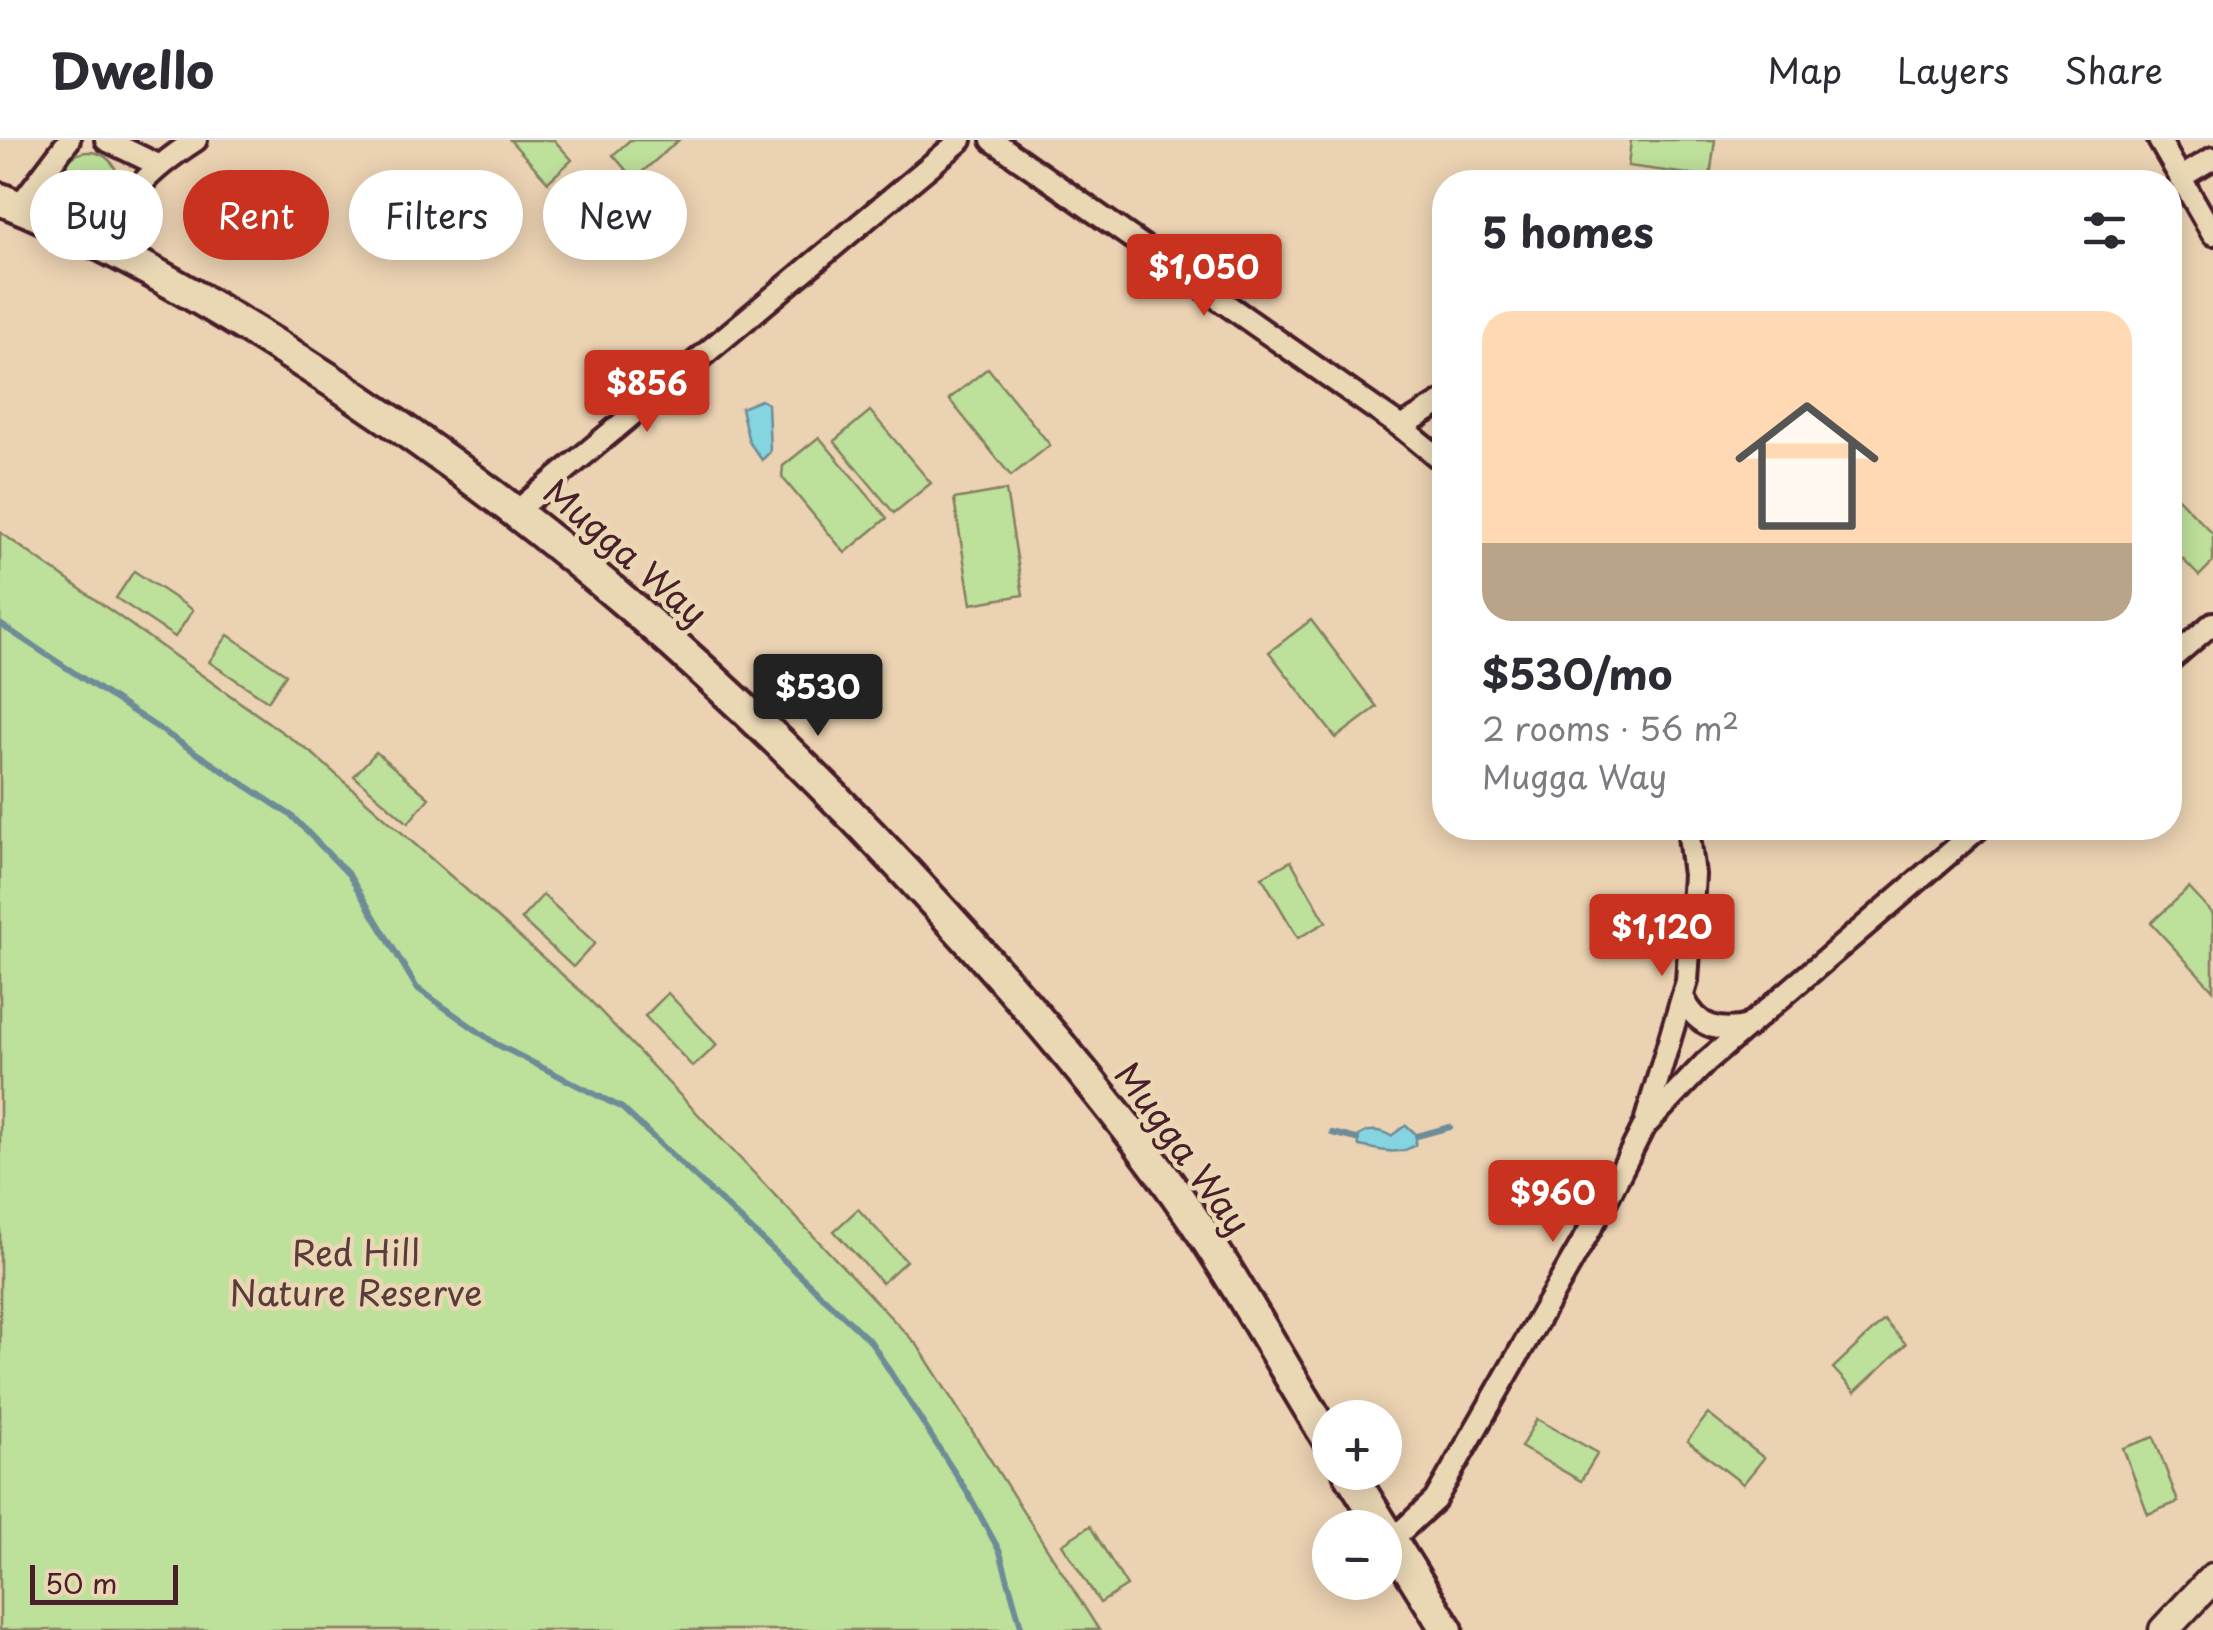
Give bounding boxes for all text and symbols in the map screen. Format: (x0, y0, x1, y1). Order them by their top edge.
text: Dwello (50, 33, 214, 105)
text: Map (1767, 43, 1842, 96)
text: Layers (1897, 43, 2009, 96)
text: Share (2064, 43, 2163, 96)
chip: Buy (30, 170, 163, 260)
chip: Rent (183, 170, 329, 260)
chip: Filters (349, 170, 523, 260)
chip: New (543, 170, 687, 260)
text: 5 homes (1482, 199, 1654, 262)
icon: filters (2077, 203, 2132, 258)
pin: $1,050 (1123, 234, 1285, 319)
text: $1,050 (1149, 242, 1259, 290)
pin: $856 (588, 350, 706, 435)
text: $856 (606, 358, 688, 406)
icon: home (1717, 376, 1897, 556)
street label: Mugga Way (533, 465, 720, 638)
text: $530/mo (1482, 641, 1673, 704)
pin: $530 (759, 654, 877, 739)
text: $530 (775, 662, 861, 710)
text: 2 rooms · 56 m² (1482, 704, 1739, 752)
text: Mugga Way (1482, 752, 1667, 800)
pin: $1,120 (1581, 894, 1743, 979)
text: $1,120 (1612, 902, 1713, 950)
street label: Mugga Way (1103, 1050, 1265, 1245)
pin: $960 (1494, 1160, 1612, 1245)
text: $960 (1510, 1168, 1596, 1216)
park label: Red Hill Nature Reserve (229, 1225, 483, 1318)
map controls (1312, 1400, 1402, 1600)
button: + (1312, 1400, 1402, 1490)
button: − (1312, 1510, 1402, 1600)
scale bar (30, 1560, 178, 1604)
text: 50 m (45, 1561, 118, 1604)

